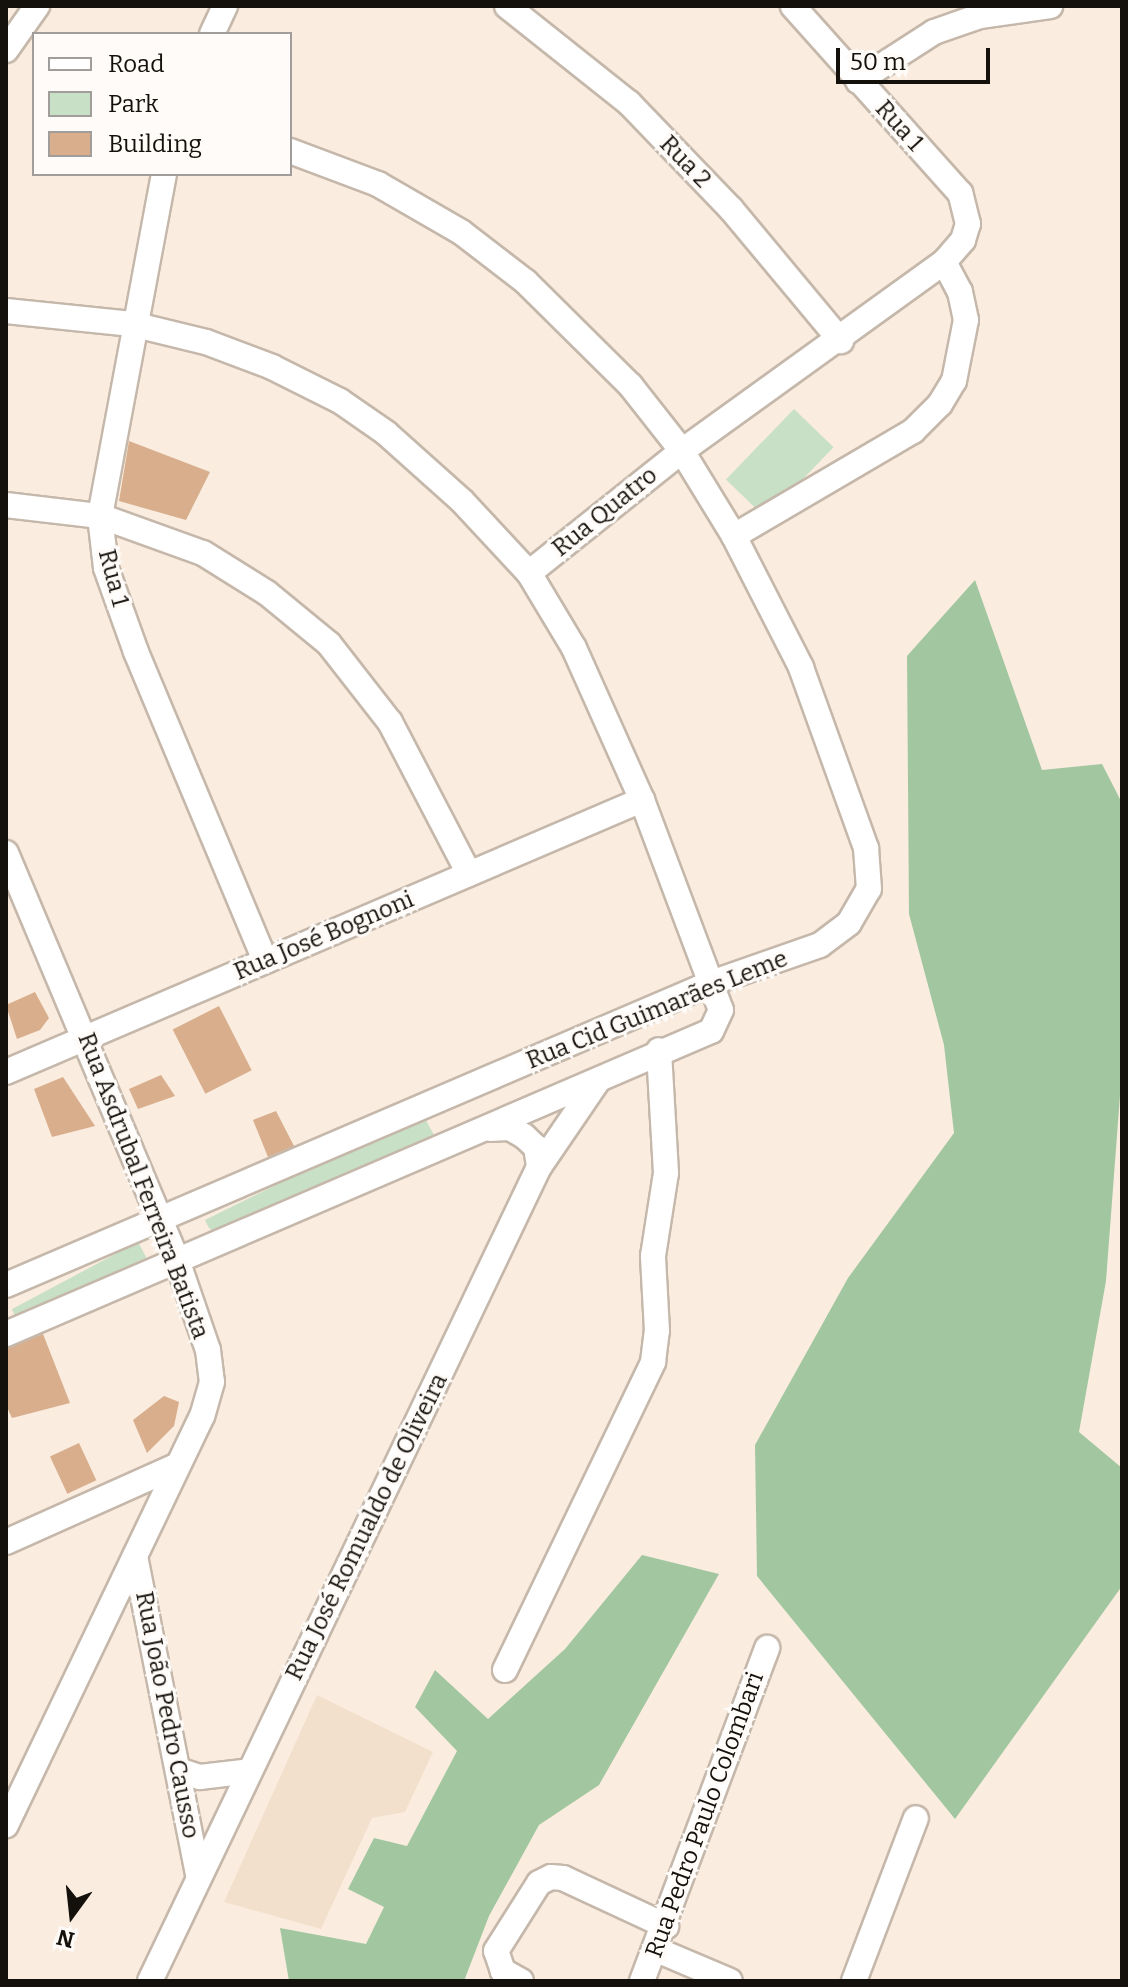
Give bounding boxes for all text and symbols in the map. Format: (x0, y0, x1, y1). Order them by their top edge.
legend (32, 32, 292, 176)
scale bar (840, 32, 994, 82)
text: 50 m (850, 48, 906, 76)
text: Road (108, 50, 164, 78)
text: Park (108, 90, 159, 118)
street label: Rua 1 (869, 95, 929, 157)
text: Building (108, 130, 202, 158)
street label: Rua 2 (653, 130, 717, 194)
street label: Rua Quatro (547, 461, 663, 563)
street label: Rua 1 (92, 546, 134, 610)
street label: Rua José Bognoni (230, 885, 418, 987)
street label: Rua Cid Guimarães Leme (522, 944, 792, 1076)
street label: Rua Asdrubal Ferreira Batista (71, 1029, 215, 1343)
street label: Rua José Romualdo de Oliveira (280, 1369, 454, 1685)
street label: Rua João Pedro Causso (129, 1589, 205, 1841)
street label: Rua Pedro Paulo Colombari (640, 1668, 770, 1962)
north arrow (32, 1875, 112, 1955)
text: N (54, 1923, 77, 1954)

